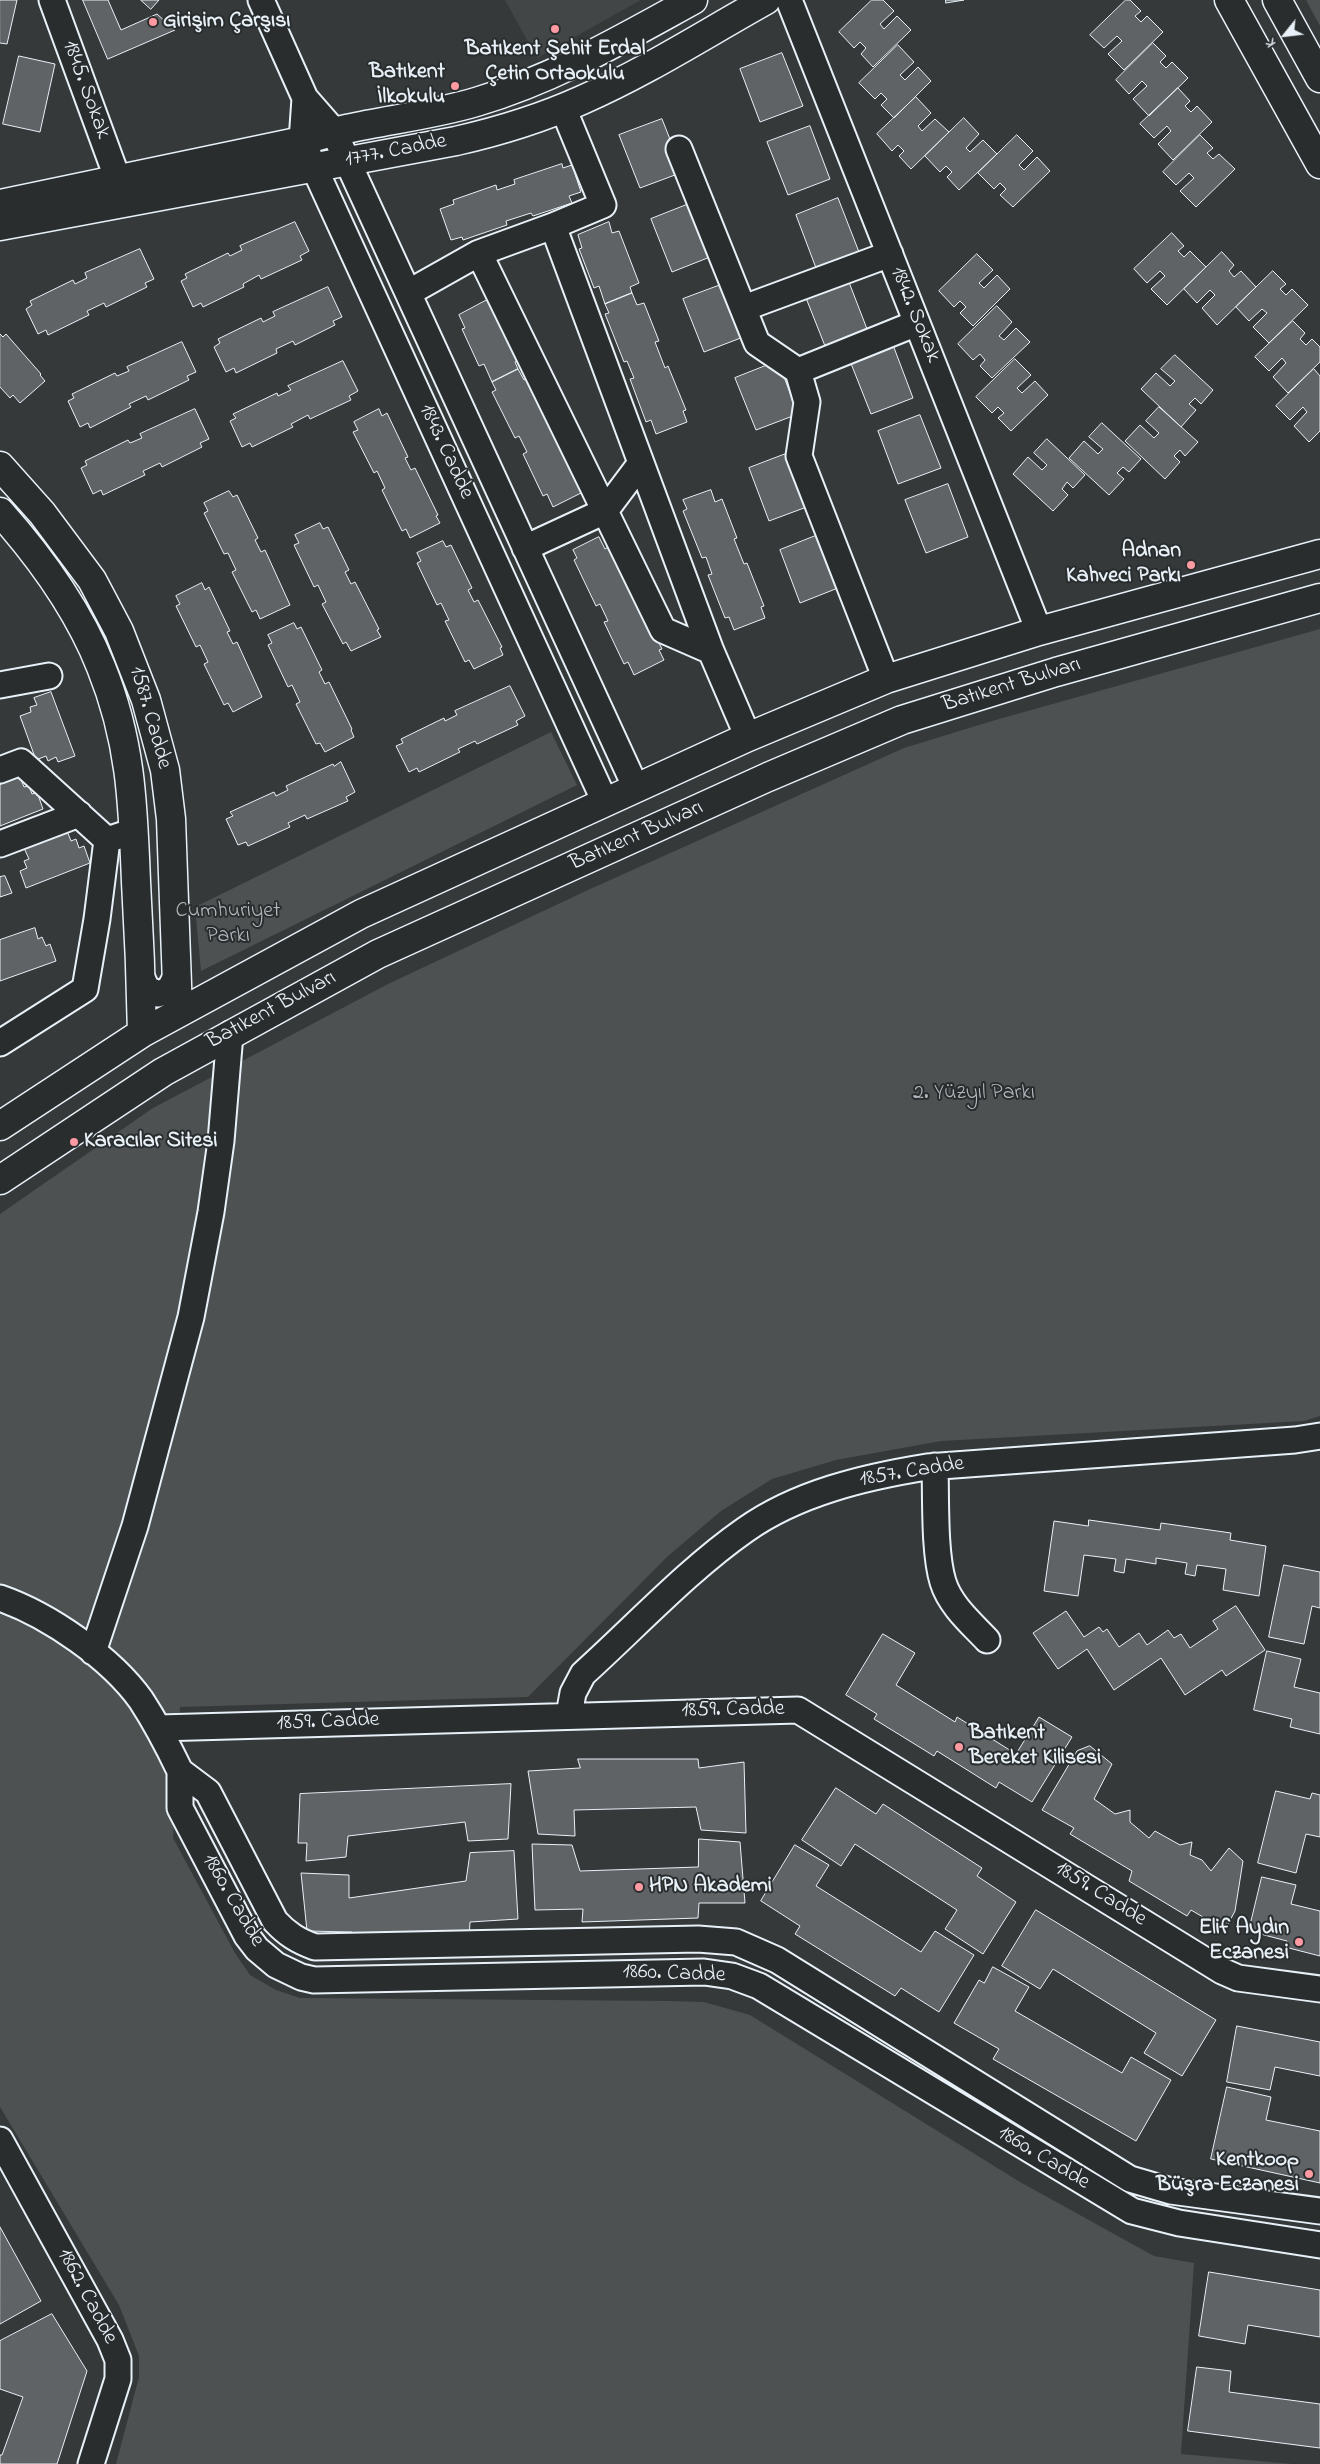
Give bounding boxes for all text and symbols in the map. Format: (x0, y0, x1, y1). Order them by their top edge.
place label: Girişim Çarşısı (163, 9, 290, 35)
north arrow (1260, 10, 1310, 60)
marker: Girişim Çarşısı (147, 16, 159, 28)
marker: Batıkent Şehit Erdal Çetin Ortaokulu (549, 23, 561, 35)
text: K (1261, 34, 1282, 51)
street label: 1845. Sokak (55, 37, 115, 143)
place label: Batıkent Şehit Erdal Çetin Ortaokulu (465, 37, 645, 88)
place label: Batıkent İlkokulu (369, 60, 445, 111)
marker: Batıkent İlkokulu (449, 80, 461, 92)
street label: 1777. Cadde (343, 129, 449, 175)
street label: 1842. Sokak (883, 263, 945, 367)
street label: 1843. Cadde (411, 400, 479, 504)
place label: Adnan Kahveci Parkı (1066, 539, 1181, 590)
marker: Adnan Kahveci Parkı (1185, 559, 1197, 571)
street label: Batıkent Bulvarı (940, 652, 1084, 720)
street label: 1587. Cadde (122, 664, 176, 772)
street label: Batıkent Bulvarı (566, 796, 708, 878)
park label: Cumhuriyet Parkı (176, 899, 280, 950)
street label: Batıkent Bulvarı (202, 966, 342, 1056)
park label: 2. Yüzyıl Parkı (913, 1081, 1035, 1107)
place label: Karacılar Sitesi (84, 1129, 217, 1155)
marker: Karacılar Sitesi (68, 1136, 80, 1148)
street label: 1857. Cadde (858, 1452, 966, 1494)
street label: 1859. Cadde (681, 1697, 785, 1725)
street label: 1859. Cadde (276, 1708, 380, 1738)
place label: Batıkent Bereket Kilisesi (969, 1721, 1101, 1772)
marker: Batıkent Bereket Kilisesi (953, 1741, 965, 1753)
street label: 1860. Cadde (195, 1850, 269, 1952)
street label: 1859. Cadde (1049, 1857, 1151, 1933)
place label: HPN Akademi (649, 1874, 772, 1900)
marker: HPN Akademi (633, 1881, 645, 1893)
place label: Elif Aydın Eczanesi (1199, 1916, 1289, 1968)
marker: Elif Aydın Eczanesi (1293, 1936, 1305, 1948)
street label: 1860. Cadde (622, 1960, 726, 1990)
street label: 1860. Cadde (992, 2121, 1094, 2197)
place label: Kentkoop Büşra Eczanesi (1156, 2148, 1299, 2200)
marker: Kentkoop Büşra Eczanesi (1303, 2168, 1315, 2180)
street label: 1862. Cadde (50, 2245, 122, 2349)

